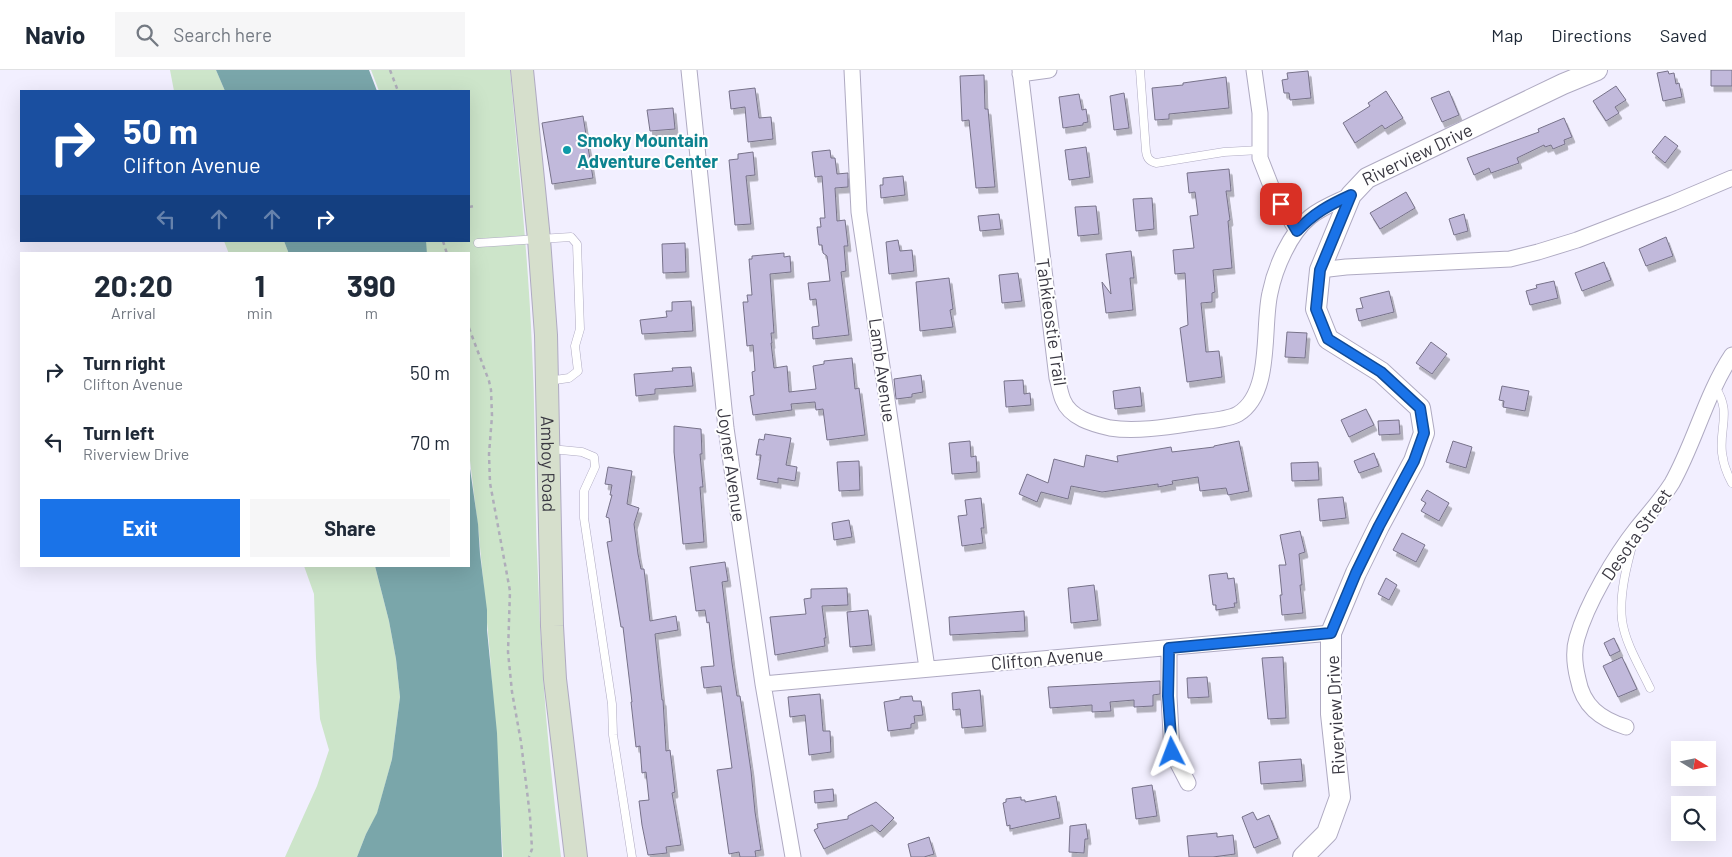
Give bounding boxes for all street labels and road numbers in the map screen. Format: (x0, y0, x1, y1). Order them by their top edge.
street label: Riverview Drive (1358, 118, 1476, 190)
street label: Tahkieostie Trail (1032, 257, 1072, 387)
street label: Lamb Avenue (865, 317, 901, 423)
street label: Joyner Avenue (713, 407, 751, 523)
street label: Amboy Road (537, 415, 561, 512)
street label: Desota Street (1596, 484, 1676, 584)
street label: Clifton Avenue (990, 642, 1104, 674)
street label: Riverview Drive (1321, 655, 1349, 775)

